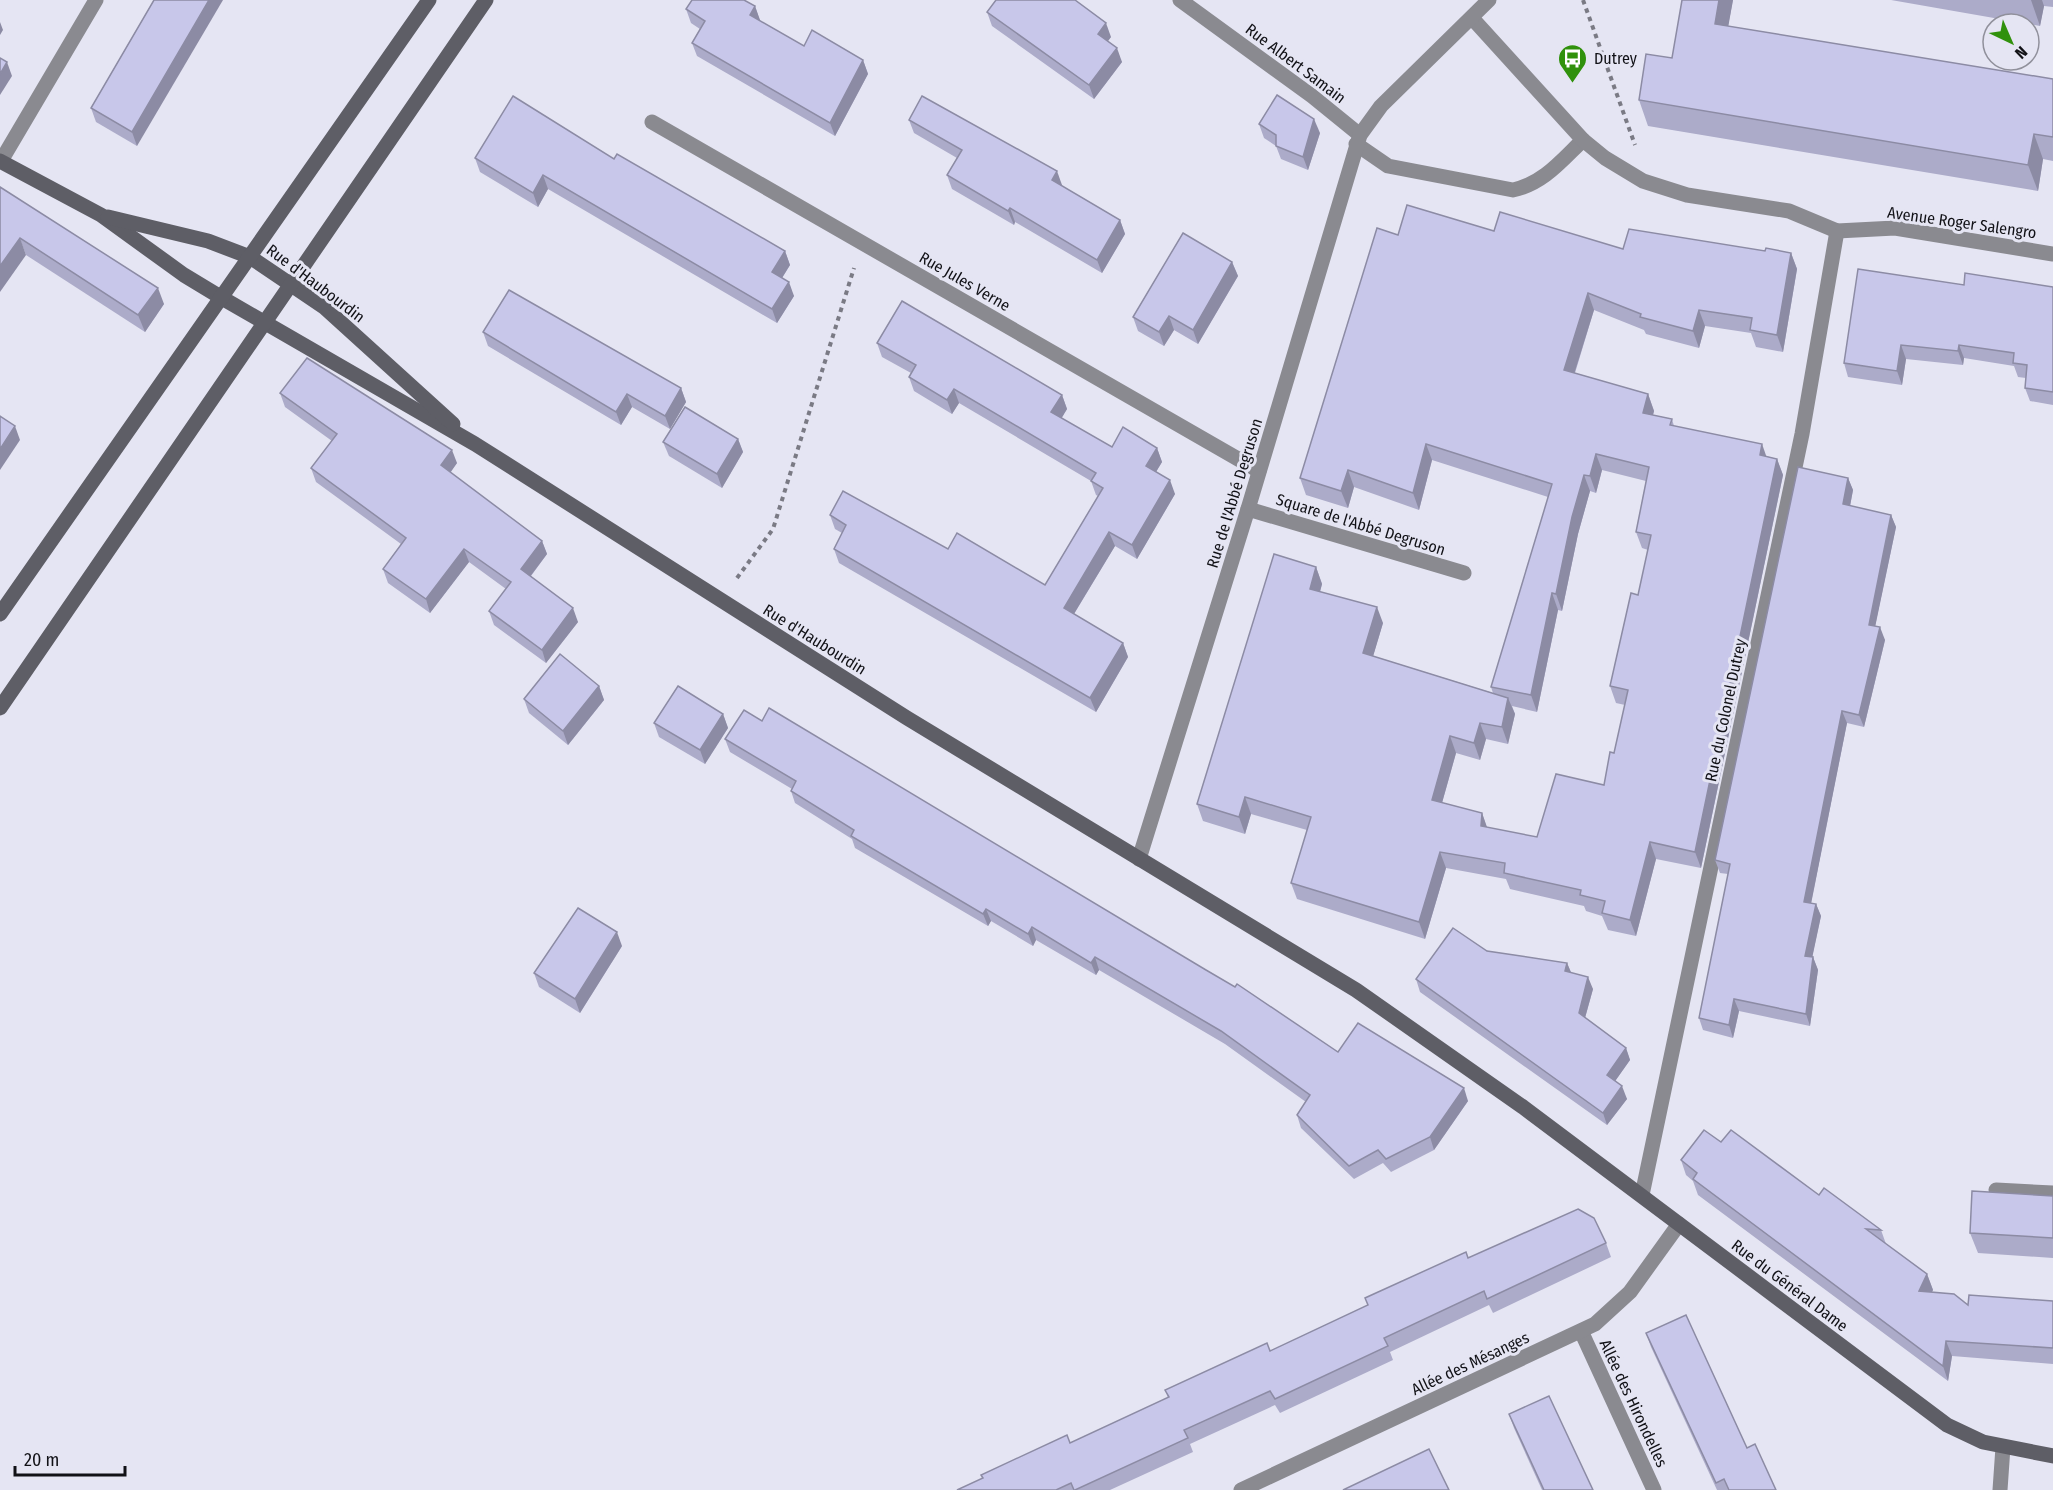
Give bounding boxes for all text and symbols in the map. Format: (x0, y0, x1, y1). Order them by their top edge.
north arrow (1981, 12, 2041, 72)
street label: Rue Albert Samain (1242, 19, 1350, 107)
bus stop icon: Dutrey (1557, 42, 1589, 84)
text: N (2011, 42, 2031, 63)
place label: Dutrey (1594, 49, 1638, 68)
street label: Avenue Roger Salengro (1886, 203, 2038, 242)
street label: Rue d'Haubourdin (263, 240, 369, 326)
street label: Rue Jules Verne (916, 248, 1014, 315)
street label: Rue de l'Abbé Degruson (1203, 416, 1266, 570)
street label: Square de l'Abbé Degruson (1274, 490, 1448, 559)
street label: Rue d'Haubourdin (760, 600, 870, 679)
street label: Rue du Colonel Dutrey (1701, 636, 1750, 783)
street label: Rue du Général Dame (1728, 1235, 1852, 1335)
street label: Allée des Mésanges (1408, 1328, 1532, 1399)
street label: Allée des Hirondelles (1596, 1336, 1672, 1470)
scale bar (15, 1439, 124, 1477)
text: 20 m (24, 1449, 59, 1471)

